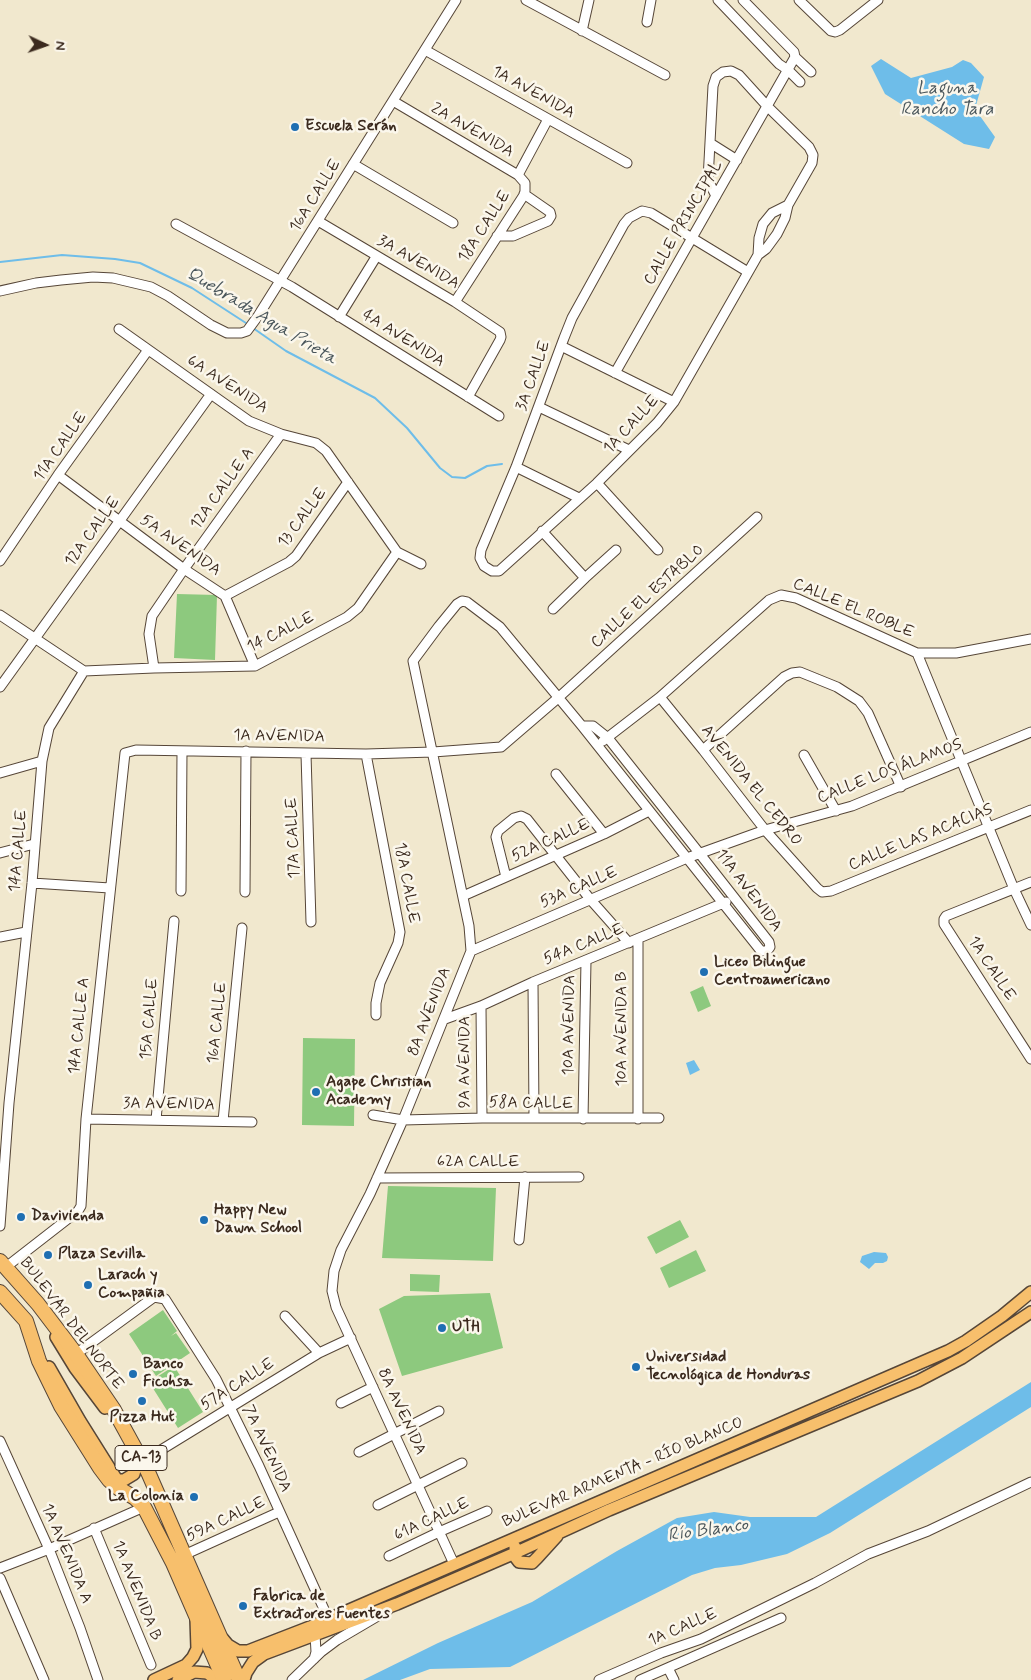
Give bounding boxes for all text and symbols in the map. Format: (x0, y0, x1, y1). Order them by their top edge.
north arrow (20, 20, 70, 70)
text: N (51, 41, 69, 51)
street label: 1A AVENIDA (488, 62, 578, 124)
water label: Laguna Rancho Tara (901, 78, 993, 120)
street label: 2A AVENIDA (427, 100, 517, 162)
place label: Escuela Serán (305, 117, 397, 137)
marker: Escuela Serán (289, 121, 301, 133)
street label: 16A CALLE (286, 156, 346, 236)
street label: CALLE PRINCIPAL (640, 157, 728, 289)
street label: 18A CALLE (455, 187, 515, 267)
street label: 3A AVENIDA (374, 232, 462, 294)
water label: Quebrada Agua Prieta (182, 264, 340, 370)
street label: 4A AVENIDA (358, 306, 448, 372)
street label: 3A CALLE (512, 338, 556, 414)
street label: 6A AVENIDA (183, 352, 271, 418)
street label: 1A CALLE (600, 392, 664, 458)
street label: 11A CALLE (30, 409, 92, 485)
street label: 12A CALLE A (187, 444, 259, 534)
street label: 13 CALLE (274, 485, 332, 551)
street label: 12A CALLE (61, 493, 125, 571)
street label: 5A AVENIDA (136, 511, 224, 581)
street label: CALLE EL ESTABLO (587, 541, 709, 653)
street label: CALLE EL ROBLE (790, 575, 916, 643)
street label: 14 CALLE (244, 609, 318, 657)
street label: AVENIDA EL CEDRO (696, 722, 806, 850)
street label: 1A AVENIDA (233, 727, 325, 747)
street label: CALLE LOS ÁLAMOS (815, 736, 965, 808)
street label: 17A CALLE (283, 797, 305, 879)
street label: CALLE LAS ACACIAS (846, 800, 996, 876)
street label: 14A CALLE (6, 809, 32, 893)
street label: 52A CALLE (509, 815, 593, 867)
street label: 18A CALLE (389, 841, 423, 925)
street label: 11A AVENIDA (711, 846, 785, 936)
street label: 53A CALLE (537, 863, 621, 913)
street label: 54A CALLE (541, 920, 627, 970)
street label: 1A CALLE (963, 933, 1019, 1005)
place label: Liceo Bilingue Centroamericano (714, 953, 830, 991)
street label: 8A AVENIDA (404, 965, 456, 1059)
marker: Liceo Bilingue Centroamericano (698, 966, 710, 978)
street label: 10A AVENIDA B (613, 971, 633, 1087)
street label: 10A AVENIDA (560, 974, 580, 1076)
street label: 14A CALLE A (65, 977, 95, 1075)
street label: 15A CALLE (137, 978, 163, 1060)
street label: 16A CALLE (204, 981, 232, 1065)
street label: 9A AVENIDA (456, 1016, 476, 1108)
place label: Agape Christian Academy (326, 1073, 431, 1111)
marker: Agape Christian Academy (310, 1086, 322, 1098)
street label: 58A CALLE (489, 1094, 573, 1114)
street label: 3A AVENIDA (123, 1095, 215, 1115)
street label: 62A CALLE (437, 1153, 519, 1173)
place label: Happy New Dawn School (214, 1201, 302, 1239)
place label: Davivienda (31, 1207, 104, 1227)
marker: Davivienda (15, 1211, 27, 1223)
marker: Happy New Dawn School (198, 1214, 210, 1226)
place label: Plaza Sevilla (58, 1245, 145, 1265)
marker: Plaza Sevilla (42, 1249, 54, 1261)
street label: BULEVAR DEL NORTE (15, 1254, 127, 1394)
place label: Larach y Compañia (98, 1266, 165, 1304)
marker: Larach y Compañia (82, 1279, 94, 1291)
place label: UTH (452, 1318, 480, 1338)
marker: UTH (436, 1322, 448, 1334)
place label: Universidad Tecnológica de Honduras (646, 1348, 810, 1386)
place label: Banco Ficohsa (143, 1355, 192, 1393)
street label: 57A CALLE (198, 1355, 278, 1415)
marker: Universidad Tecnológica de Honduras (630, 1361, 642, 1373)
street label: 8A AVENIDA (373, 1366, 429, 1458)
marker: Banco Ficohsa (127, 1368, 139, 1380)
marker: Pizza Hut (136, 1395, 148, 1407)
street label: 7A AVENIDA (237, 1402, 295, 1496)
place label: Pizza Hut (110, 1408, 174, 1428)
street label: BULEVAR ARMENTA - RÍO BLANCO (500, 1413, 746, 1533)
road number: CA-13 (115, 1446, 167, 1470)
place label: La Colonia (108, 1487, 184, 1507)
marker: La Colonia (188, 1491, 200, 1503)
street label: 59A CALLE (183, 1493, 269, 1547)
street label: 61A CALLE (391, 1494, 473, 1546)
street label: 1A AVENIDA A (36, 1501, 96, 1607)
water label: Río Blanco (666, 1515, 750, 1547)
street label: 1A AVENIDA B (107, 1538, 165, 1644)
place label: Fabrica de Extractores Fuentes (253, 1587, 390, 1625)
marker: Fabrica de Extractores Fuentes (237, 1600, 249, 1612)
street label: 1A CALLE (646, 1605, 720, 1651)

